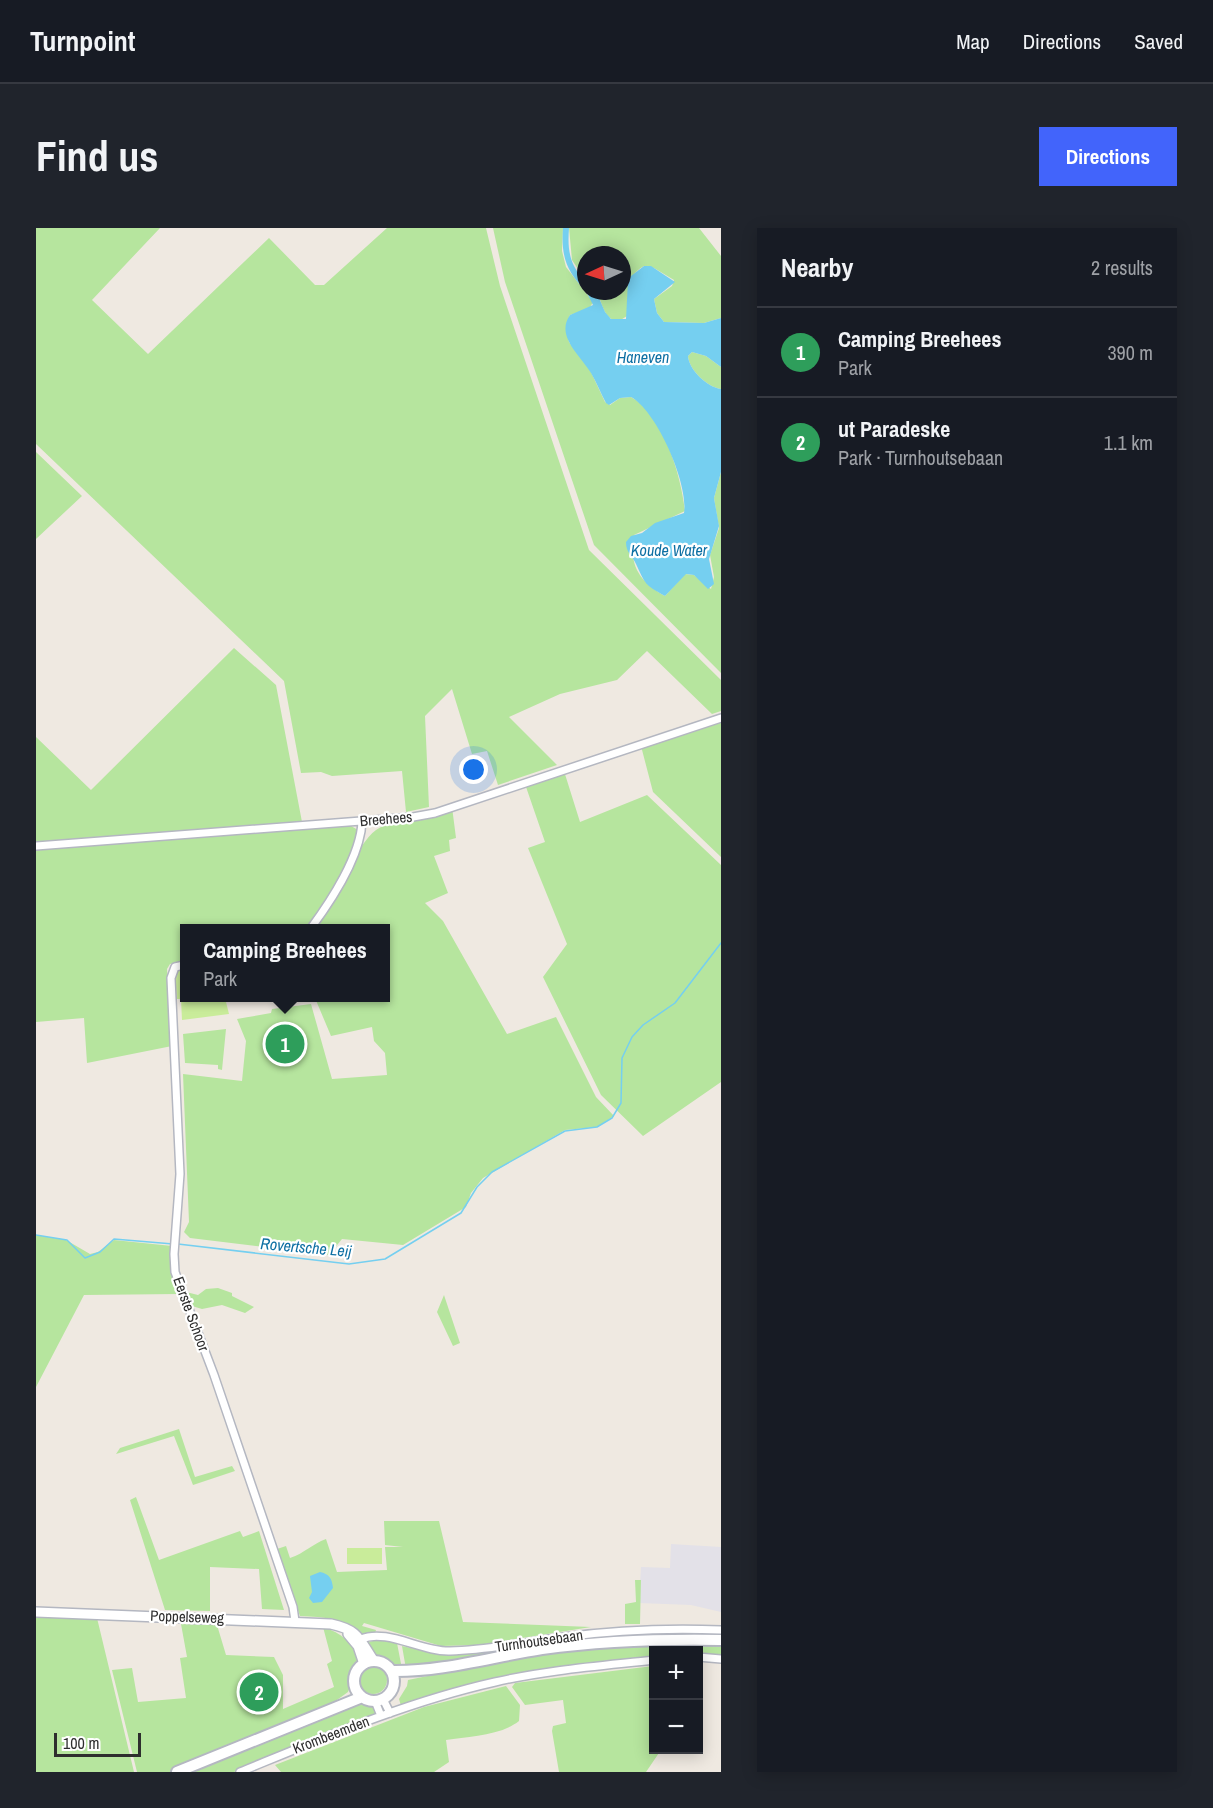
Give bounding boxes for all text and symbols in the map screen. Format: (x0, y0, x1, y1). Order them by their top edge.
text: Turnpoint (30, 22, 135, 60)
text: Map (956, 27, 990, 56)
text: Directions (1023, 27, 1101, 56)
text: Saved (1134, 27, 1183, 56)
button: Directions (1039, 127, 1177, 186)
text: Find us (36, 128, 158, 184)
north arrow (577, 246, 631, 300)
text: Nearby (781, 250, 853, 285)
text: 2 results (1091, 254, 1153, 281)
text: Camping Breehees (838, 324, 1001, 354)
text: 1 (796, 339, 805, 366)
text: 390 m (1107, 339, 1153, 366)
water label: Haneven (617, 346, 669, 368)
text: Park (838, 354, 872, 381)
text: ut Paradeske (838, 414, 950, 444)
text: 2 (796, 429, 805, 456)
text: 1.1 km (1104, 429, 1153, 456)
text: Park · Turnhoutsebaan (838, 444, 1003, 471)
water label: Koude Water (631, 539, 708, 561)
your location (459, 755, 488, 784)
street label: Breehees (359, 806, 413, 831)
popup (180, 924, 390, 1002)
text: Camping Breehees (203, 935, 367, 965)
text: Park (203, 965, 237, 992)
pin: 1 (266, 1022, 304, 1066)
water label: Rovertsche Leij (260, 1232, 353, 1262)
street label: Eerste Schoor (168, 1274, 215, 1354)
street label: Poppelseweg (150, 1605, 224, 1628)
street label: Turnhoutsebaan (494, 1624, 584, 1657)
map controls (649, 1646, 703, 1754)
button: + (649, 1646, 703, 1700)
pin: 2 (240, 1670, 278, 1714)
button: − (649, 1700, 703, 1754)
street label: Krombeemden (289, 1710, 372, 1759)
scale bar (54, 1730, 141, 1758)
text: 100 m (63, 1732, 99, 1754)

